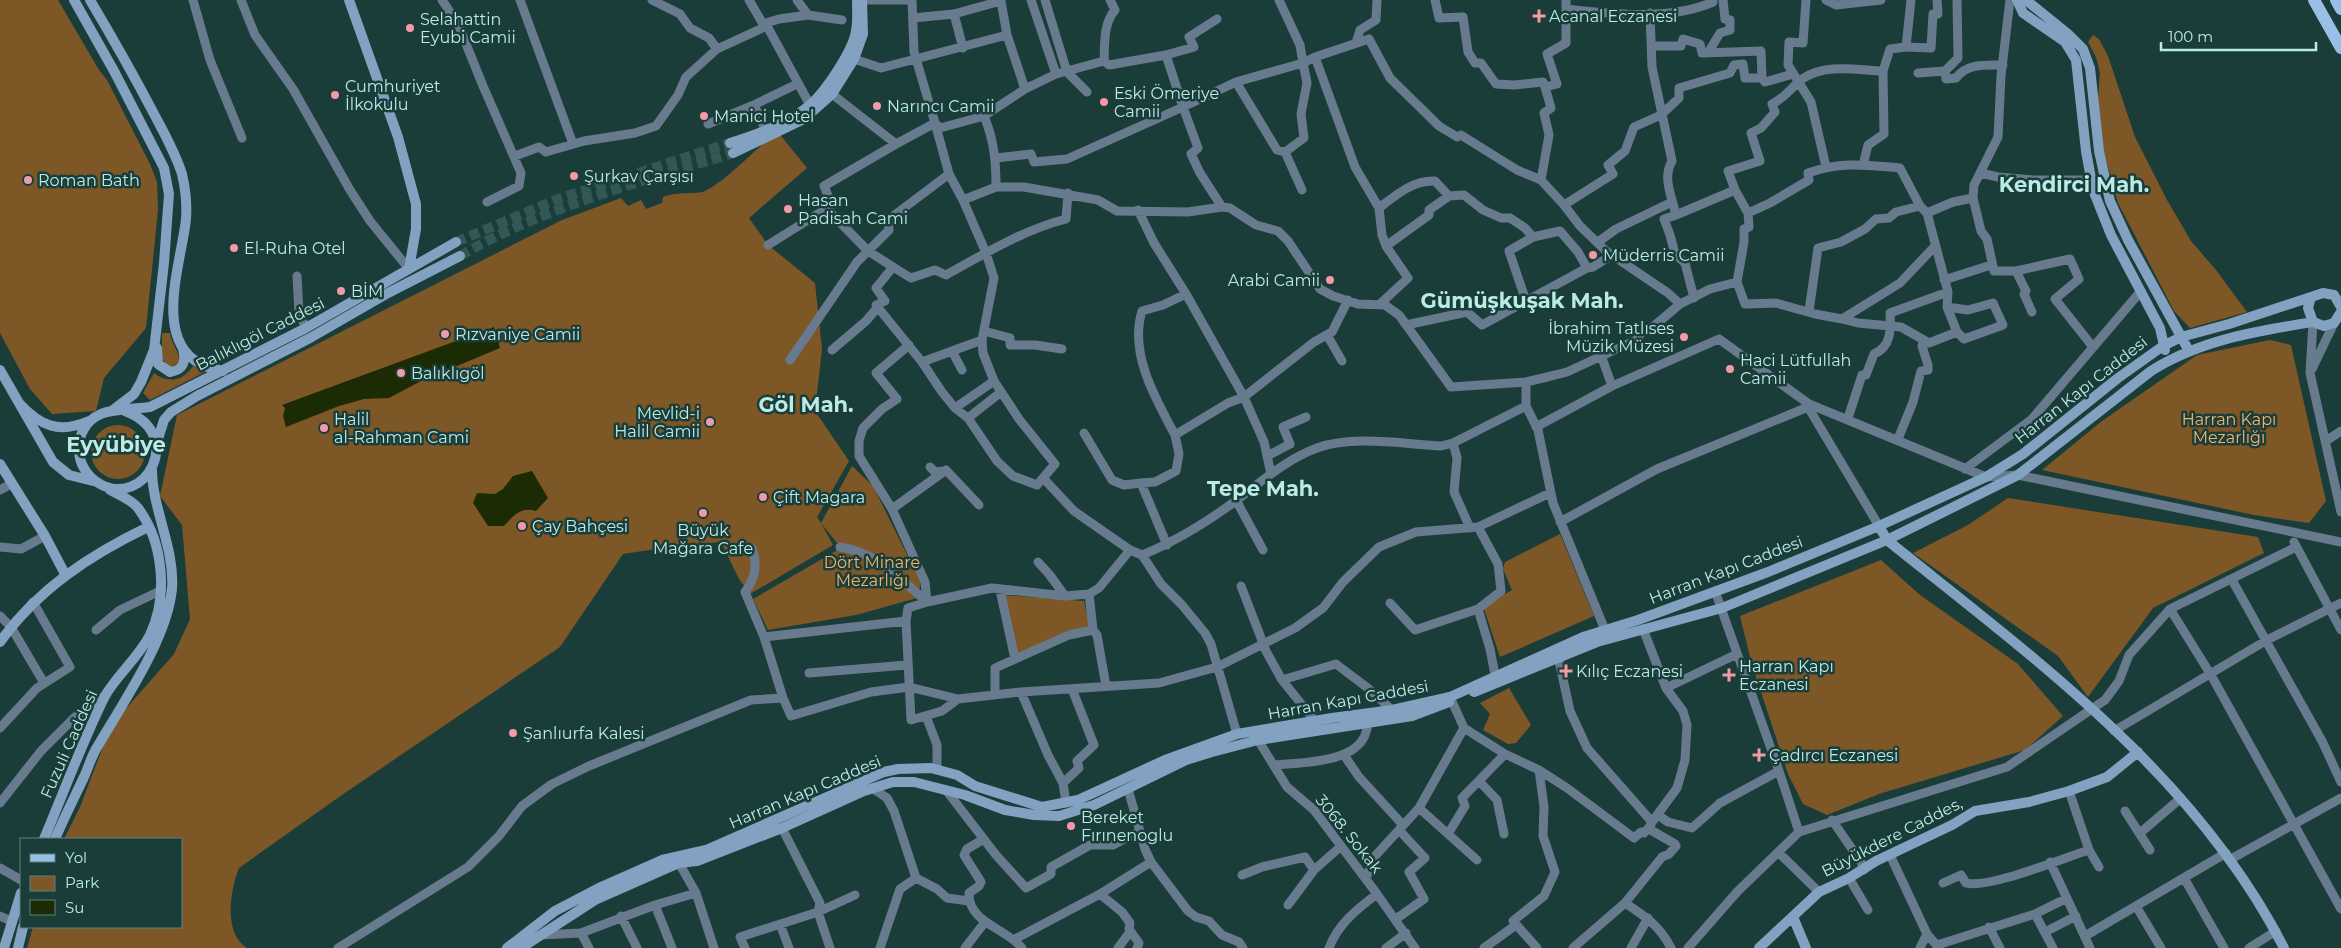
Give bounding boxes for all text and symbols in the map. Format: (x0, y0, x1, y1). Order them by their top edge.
place label: Acanal Eczanesi (1549, 7, 1677, 26)
place label: Selahattin Eyubi Camii (420, 10, 516, 47)
marker: Acanal Eczanesi (1533, 10, 1545, 22)
scale bar (2161, 20, 2316, 52)
marker: Selahattin Eyubi Camii (404, 22, 416, 34)
text: 100 m (2168, 27, 2213, 46)
place label: Cumhuriyet İlkokulu (345, 77, 441, 114)
place label: Eski Ömeriye Camii (1114, 83, 1219, 121)
marker: Cumhuriyet İlkokulu (329, 89, 341, 101)
marker: Eski Ömeriye Camii (1098, 96, 1110, 108)
place label: Narıncı Camii (887, 97, 995, 116)
marker: Narıncı Camii (871, 100, 883, 112)
place label: Manici Hotel (714, 107, 814, 126)
marker: Manici Hotel (698, 110, 710, 122)
place label: Şurkav Çarşısı (584, 167, 694, 186)
marker: Şurkav Çarşısı (568, 170, 580, 182)
place label: Roman Bath (38, 171, 140, 190)
district label: Kendirci Mah. (1999, 172, 2149, 197)
marker: Roman Bath (22, 174, 34, 186)
place label: Hasan Padisah Cami (798, 191, 908, 228)
marker: Hasan Padisah Cami (782, 203, 794, 215)
place label: El-Ruha Otel (244, 239, 346, 258)
marker: El-Ruha Otel (228, 242, 240, 254)
place label: Müderris Camii (1603, 246, 1725, 265)
marker: Müderris Camii (1587, 249, 1599, 261)
place label: Arabi Camii (1228, 271, 1320, 290)
marker: Arabi Camii (1324, 274, 1336, 286)
place label: BİM (351, 282, 383, 301)
marker: BİM (335, 285, 347, 297)
district label: Gümüşkuşak Mah. (1421, 288, 1623, 313)
street label: Balıklıgöl Caddesi (192, 293, 328, 375)
place label: İbrahim Tatlıses Müzik Müzesi (1548, 319, 1674, 356)
place label: Rızvaniye Camii (455, 325, 580, 344)
marker: Rızvaniye Camii (439, 328, 451, 340)
marker: İbrahim Tatlıses Müzik Müzesi (1678, 331, 1690, 343)
street label: Harran Kapı Caddesi (2011, 332, 2151, 448)
place label: Haci Lütfullah Camii (1740, 351, 1851, 388)
marker: Haci Lütfullah Camii (1724, 363, 1736, 375)
place label: Balıklıgöl (411, 364, 485, 383)
marker: Balıklıgöl (395, 367, 407, 379)
district label: Göl Mah. (758, 392, 854, 417)
place label: Mevlid-i Halil Camii (614, 404, 700, 441)
place label: Halil al-Rahman Cami (334, 410, 469, 447)
park label: Harran Kapı Mezarlığı (2182, 410, 2276, 447)
marker: Mevlid-i Halil Camii (704, 416, 716, 428)
marker: Halil al-Rahman Cami (318, 422, 330, 434)
district label: Eyyübiye (66, 432, 166, 457)
district label: Tepe Mah. (1207, 476, 1319, 501)
place label: Çift Magara (773, 488, 865, 507)
marker: Çift Magara (757, 491, 769, 503)
marker: Büyük Mağara Cafe (697, 507, 709, 519)
place label: Çay Bahçesi (532, 517, 628, 536)
marker: Çay Bahçesi (516, 520, 528, 532)
place label: Büyük Mağara Cafe (653, 521, 753, 558)
street label: Harran Kapı Caddesi (1646, 532, 1806, 608)
park label: Dört Minare Mezarlığı (824, 553, 920, 590)
place label: Harran Kapı Eczanesi (1739, 657, 1834, 694)
place label: Kılıç Eczanesi (1576, 662, 1683, 681)
marker: Kılıç Eczanesi (1560, 665, 1572, 677)
marker: Harran Kapı Eczanesi (1723, 669, 1735, 681)
street label: Harran Kapı Caddesi (1266, 676, 1430, 724)
street label: Fuzuli Caddesi (37, 687, 101, 801)
place label: Şanlıurfa Kalesi (523, 724, 644, 743)
marker: Şanlıurfa Kalesi (507, 727, 519, 739)
place label: Çadırcı Eczanesi (1769, 746, 1898, 765)
marker: Çadırcı Eczanesi (1753, 749, 1765, 761)
street label: Harran Kapı Caddesi (726, 751, 884, 833)
street label: 3068. Sokak (1312, 791, 1387, 877)
street label: Büyükdere Caddes, (1819, 793, 1965, 881)
place label: Bereket Fırınenoglu (1081, 808, 1173, 845)
marker: Bereket Fırınenoglu (1065, 820, 1077, 832)
legend (20, 838, 182, 928)
text: Yol (65, 848, 87, 867)
text: Park (65, 873, 99, 892)
text: Su (65, 898, 84, 917)

